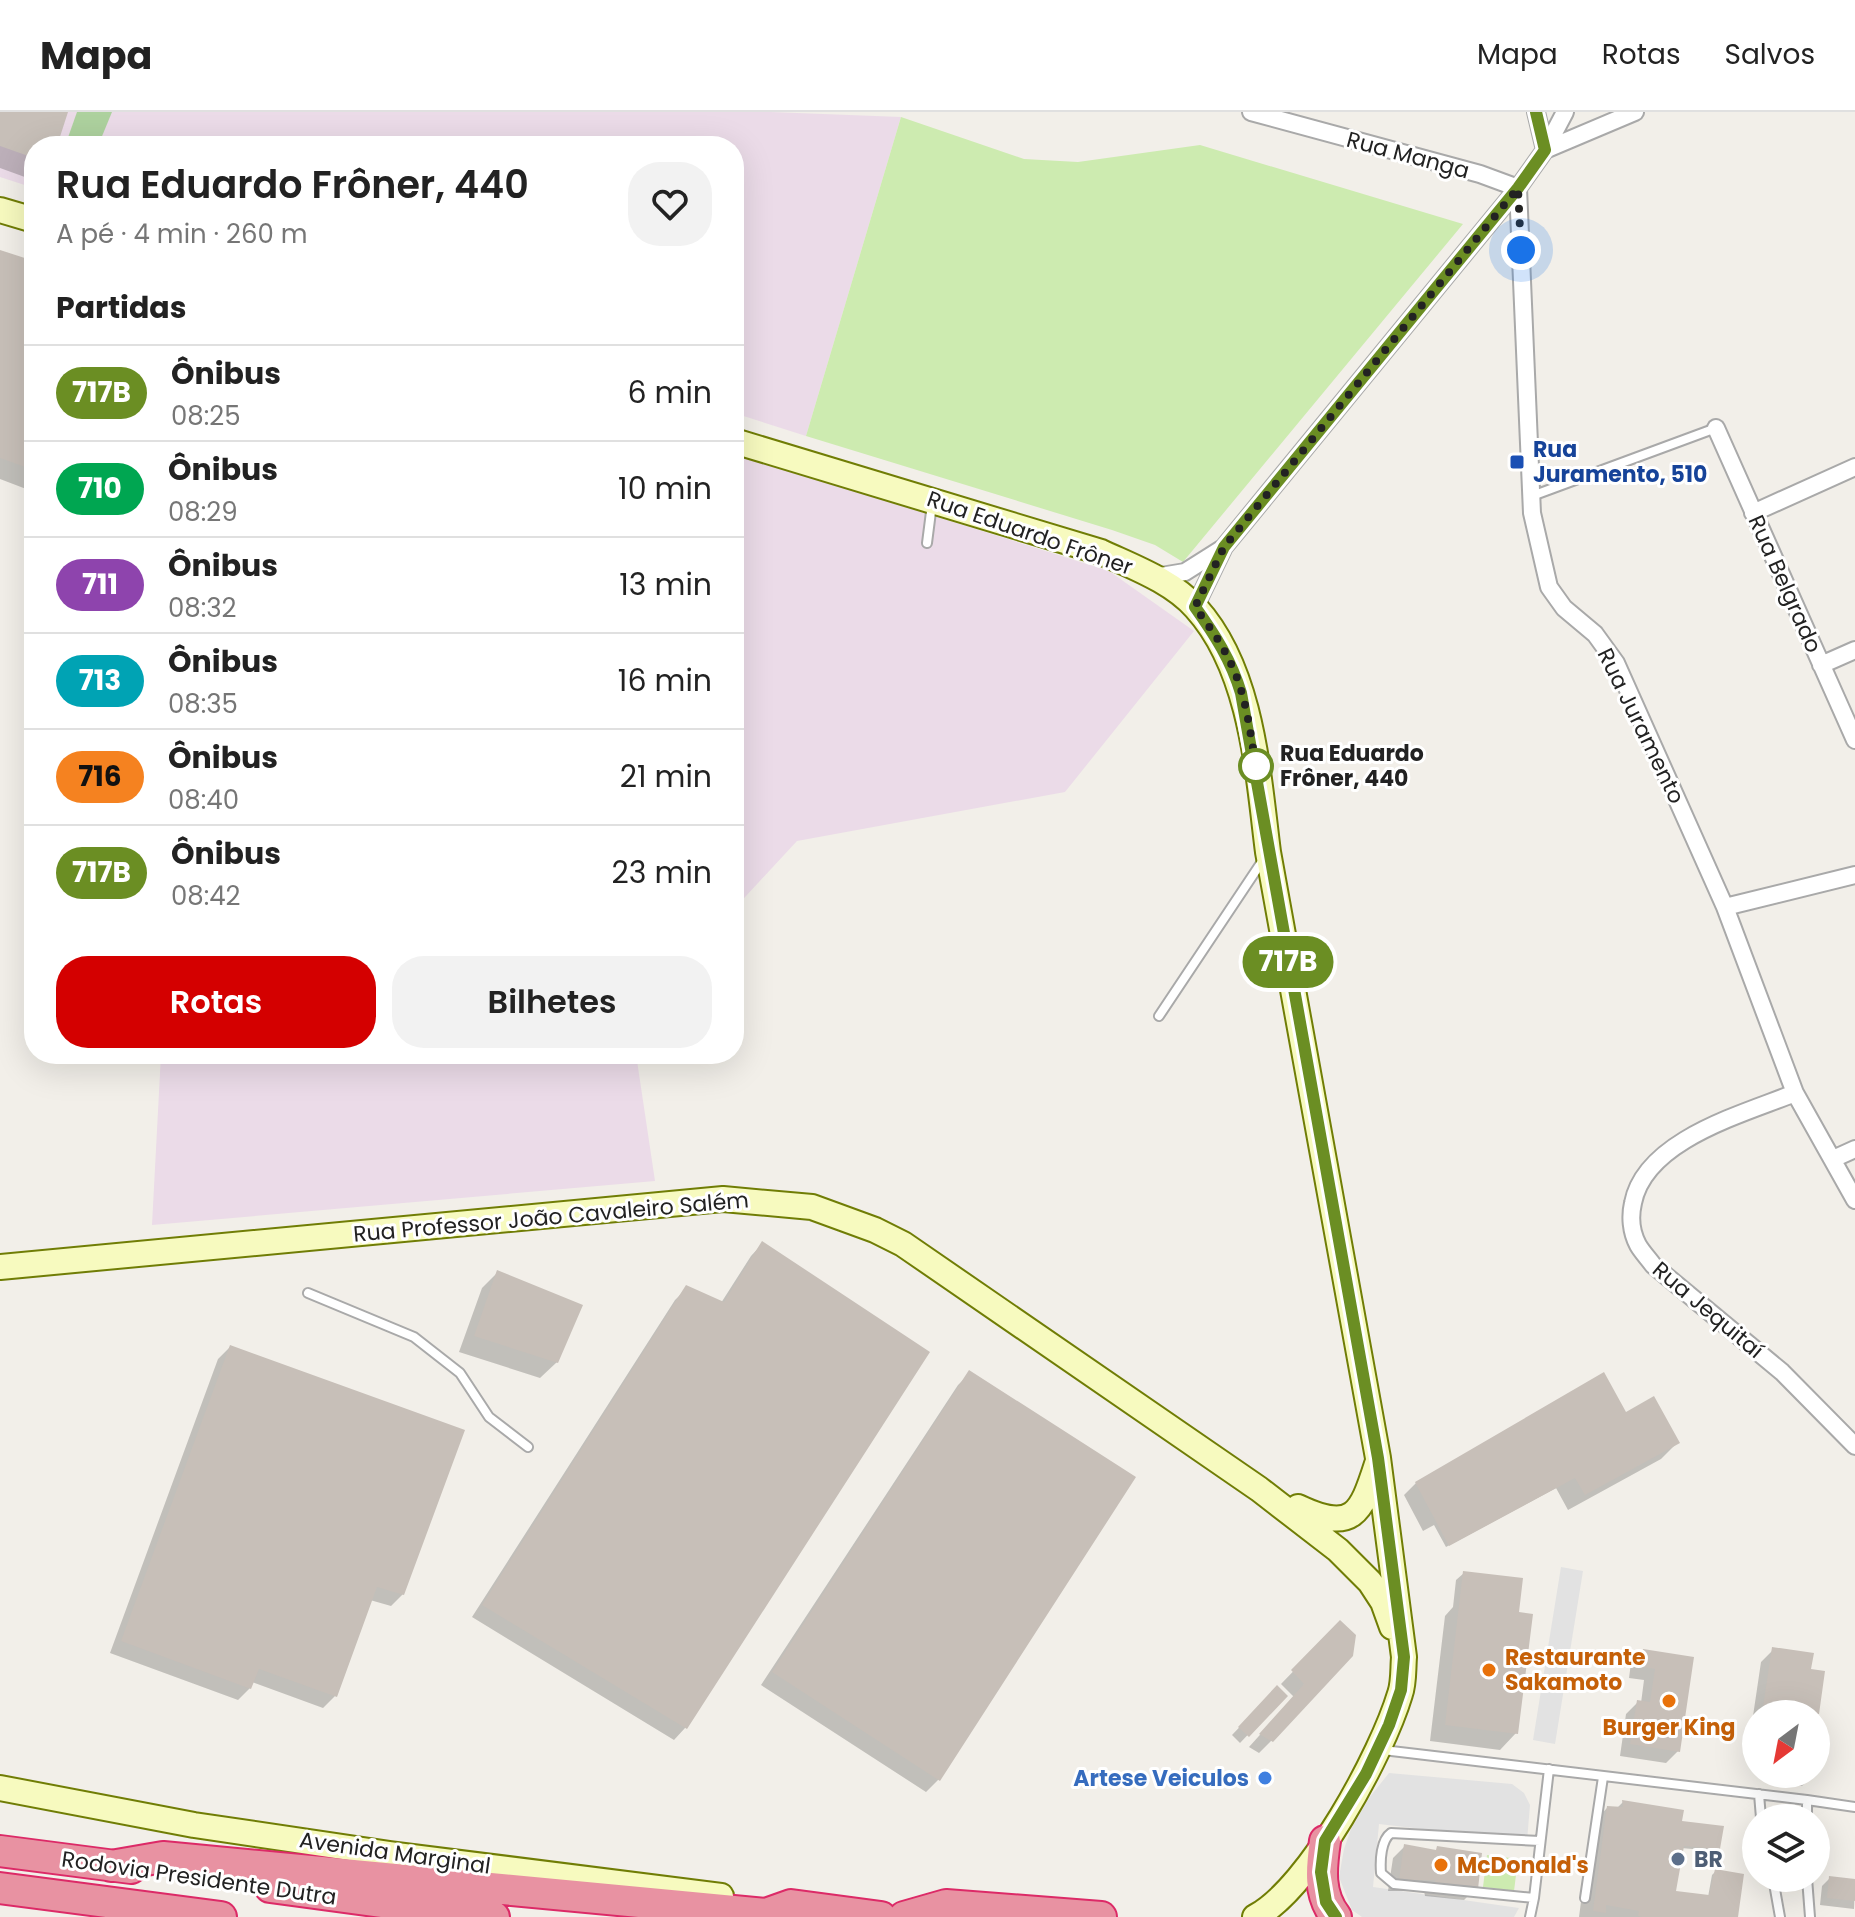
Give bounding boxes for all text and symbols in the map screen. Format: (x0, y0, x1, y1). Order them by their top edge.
text: Mapa (40, 29, 152, 82)
text: Mapa (1477, 35, 1558, 74)
text: Rotas (1602, 35, 1681, 74)
text: Salvos (1725, 35, 1815, 74)
street label: Rua Manga (1343, 124, 1473, 186)
text: Rua Eduardo Frôner, 440 (56, 158, 529, 211)
button: heart (628, 162, 712, 246)
text: A pé · 4 min · 260 m (56, 216, 308, 252)
your location (1501, 230, 1541, 270)
text: Partidas (56, 286, 186, 329)
text: Ônibus (171, 352, 281, 395)
text: 6 min (627, 371, 712, 414)
text: 717B (72, 373, 131, 412)
text: 08:25 (171, 398, 241, 434)
place label: Rua Juramento, 510 (1533, 434, 1707, 490)
text: Ônibus (168, 448, 278, 491)
marker: Rua Juramento, 510 (1508, 453, 1526, 471)
text: 10 min (618, 467, 712, 510)
text: 710 (78, 469, 122, 508)
street label: Rua Eduardo Frôner (923, 483, 1137, 583)
text: 08:29 (168, 494, 238, 530)
street label: Rua Belgrado (1741, 510, 1829, 658)
text: Ônibus (168, 544, 278, 587)
text: 13 min (619, 563, 712, 606)
text: 711 (82, 565, 118, 604)
text: 08:32 (168, 590, 237, 626)
text: Ônibus (168, 640, 278, 683)
street label: Rua Juramento (1590, 643, 1692, 809)
text: 16 min (618, 659, 712, 702)
text: 713 (79, 661, 121, 700)
text: 08:35 (168, 686, 238, 722)
text: Ônibus (168, 736, 278, 779)
place label: Rua Eduardo Frôner, 440 (1280, 738, 1424, 794)
marker: Rua Eduardo Frôner, 440 (1239, 749, 1273, 783)
text: 21 min (620, 755, 712, 798)
text: 716 (78, 757, 122, 796)
text: 08:40 (168, 782, 239, 818)
text: Ônibus (171, 832, 281, 875)
text: 23 min (612, 851, 712, 894)
text: 717B (72, 853, 131, 892)
text: 08:42 (171, 878, 241, 914)
line badge: 717B (1232, 936, 1344, 988)
text: 717B (1259, 942, 1317, 981)
button: Rotas (56, 956, 376, 1048)
button: Bilhetes (392, 956, 712, 1048)
street label: Rua Professor João Cavaleiro Salém (352, 1184, 750, 1250)
street label: Rua Jequitaí (1646, 1254, 1770, 1366)
place label: Restaurante Sakamoto (1505, 1642, 1646, 1698)
marker: Restaurante Sakamoto (1480, 1661, 1498, 1679)
marker: Burger King (1660, 1692, 1678, 1710)
north arrow (1742, 1700, 1830, 1788)
map controls (1742, 1700, 1830, 1892)
place label: Burger King (1603, 1712, 1735, 1743)
place label: Artese Veiculos (1073, 1763, 1249, 1794)
marker: Artese Veiculos (1256, 1769, 1274, 1787)
button: layers (1742, 1804, 1830, 1892)
street label: Avenida Marginal (297, 1824, 493, 1882)
street label: Rodovia Presidente Dutra (60, 1843, 338, 1913)
place label: BR (1694, 1844, 1723, 1875)
place label: McDonald's (1457, 1850, 1589, 1881)
marker: BR (1669, 1850, 1687, 1868)
marker: McDonald's (1432, 1856, 1450, 1874)

